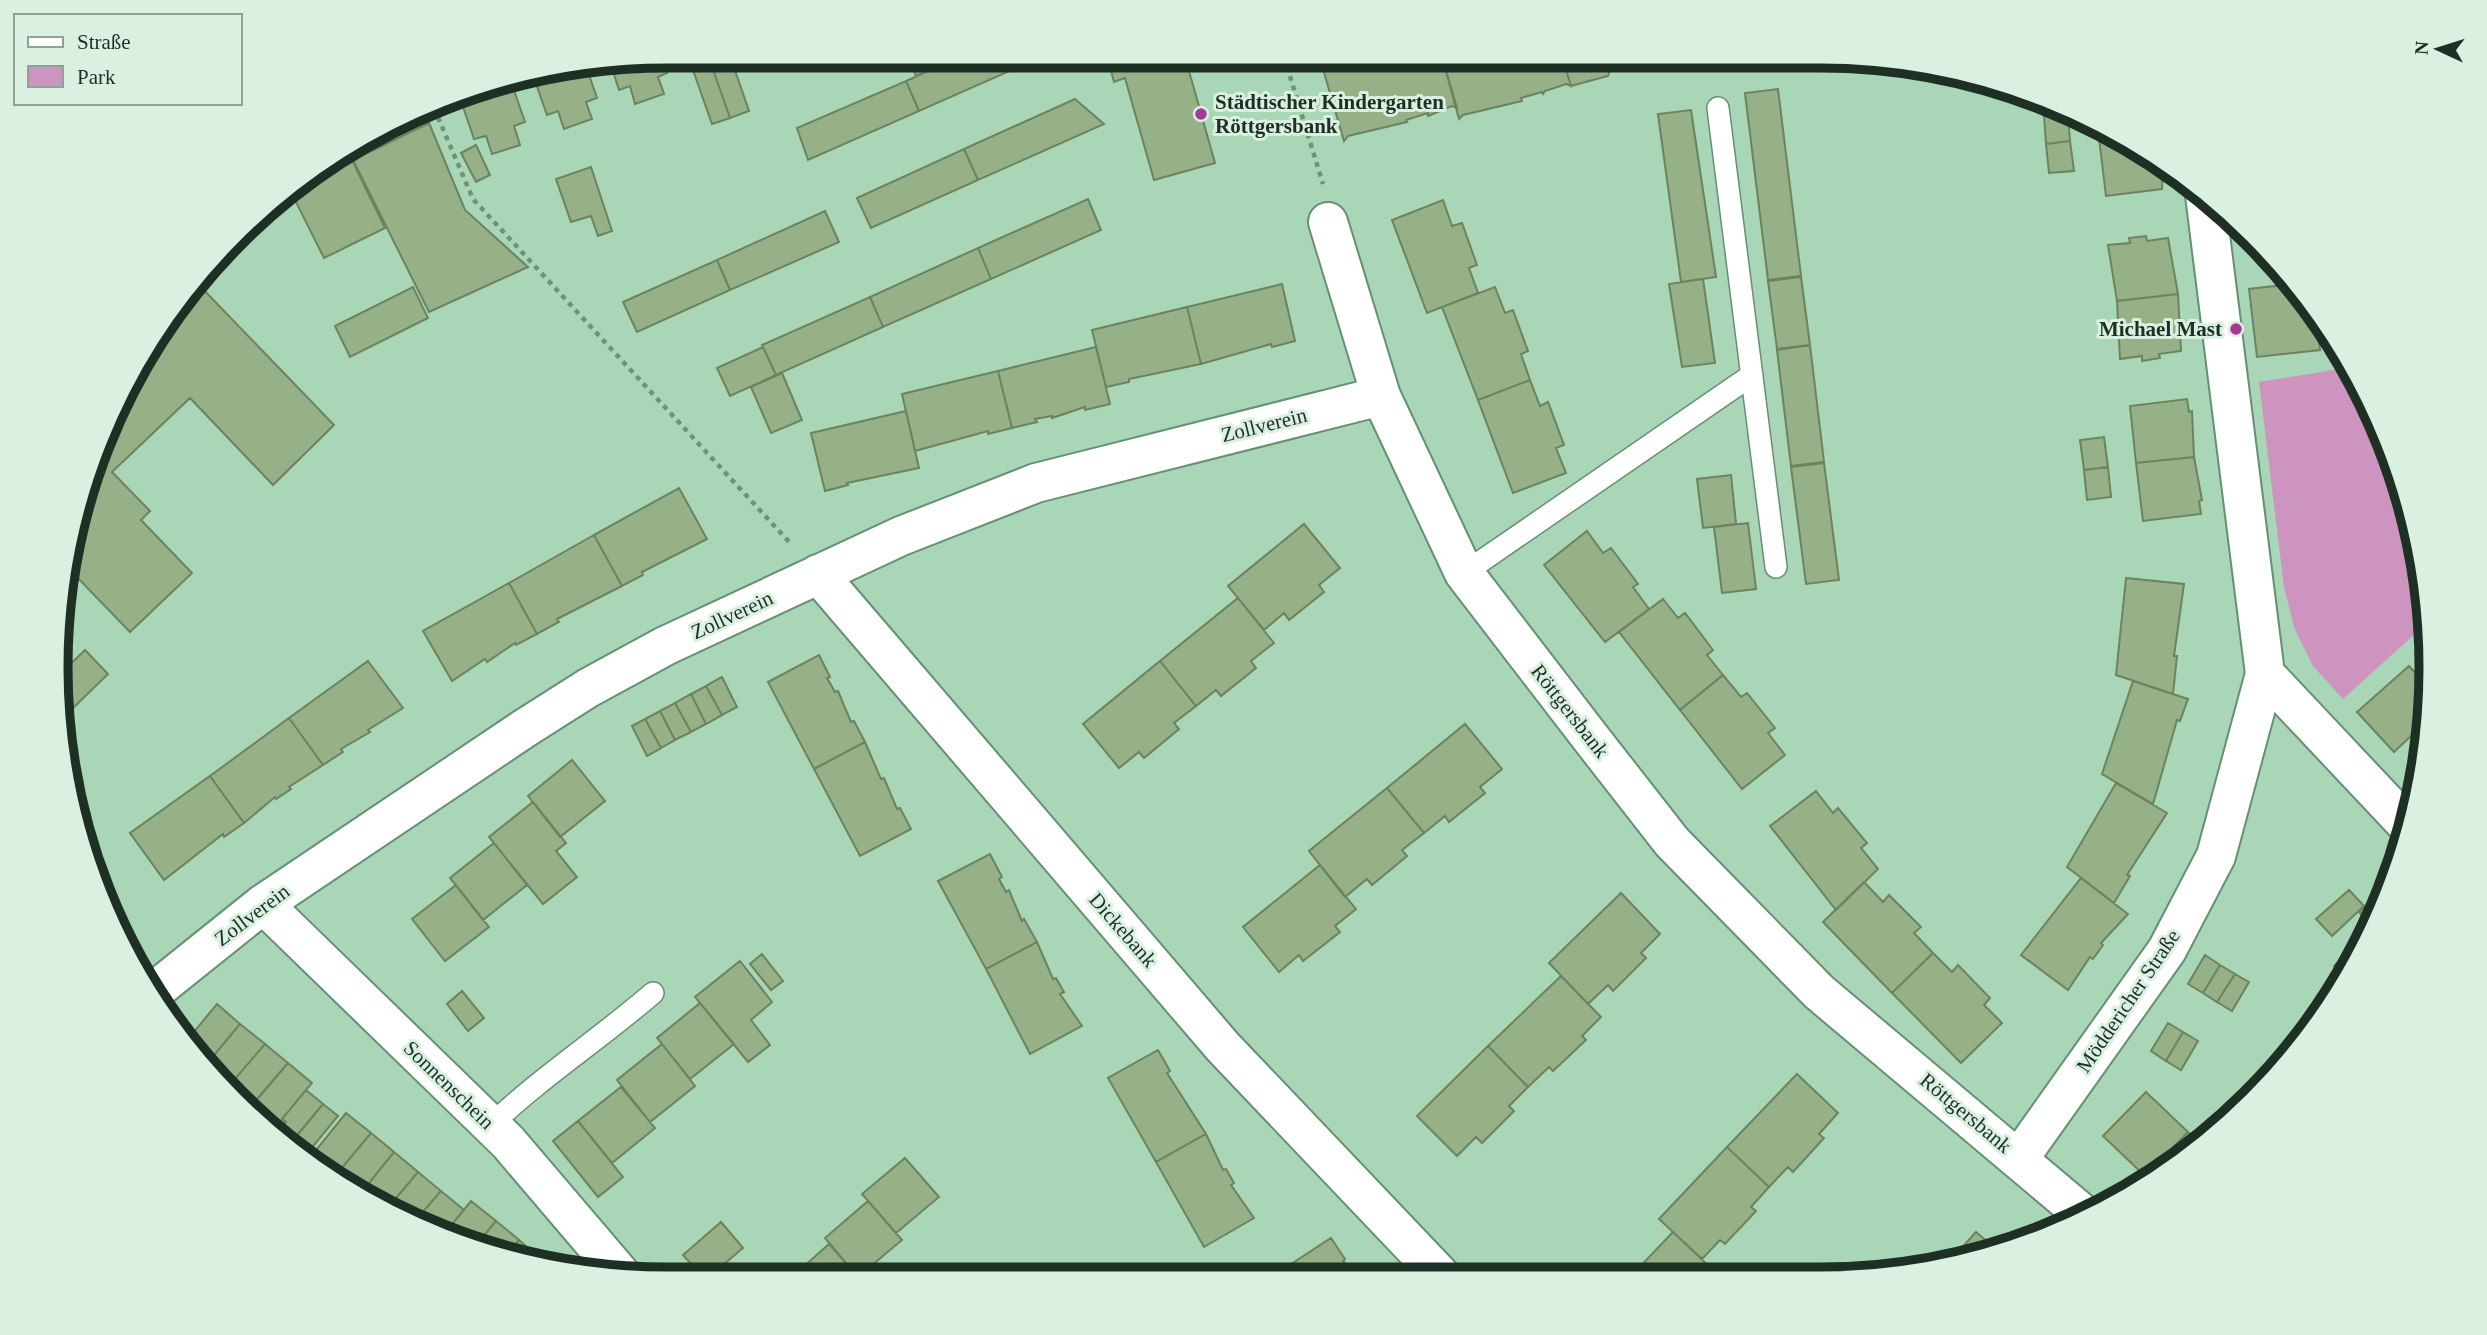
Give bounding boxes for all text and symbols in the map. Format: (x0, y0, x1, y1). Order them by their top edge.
legend (14, 14, 242, 105)
north arrow (2403, 14, 2473, 84)
text: Straße (77, 30, 131, 54)
text: N (2411, 40, 2433, 55)
text: Park (77, 65, 116, 89)
place label: Städtischer Kindergarten Röttgersbank (1215, 90, 1444, 138)
marker: Städtischer Kindergarten Röttgersbank (1193, 106, 1209, 122)
place label: Michael Mast (2099, 317, 2222, 341)
marker: Michael Mast (2228, 321, 2244, 337)
street label: Zollverein (1219, 403, 1310, 447)
street label: Zollverein (687, 585, 777, 644)
street label: Röttgersbank (1526, 659, 1614, 763)
street label: Zollverein (210, 879, 295, 951)
street label: Dickebank (1084, 888, 1162, 973)
street label: Möddericher Straße (2071, 925, 2185, 1077)
street label: Sonnenschein (399, 1036, 500, 1134)
street label: Röttgersbank (1915, 1068, 2017, 1159)

